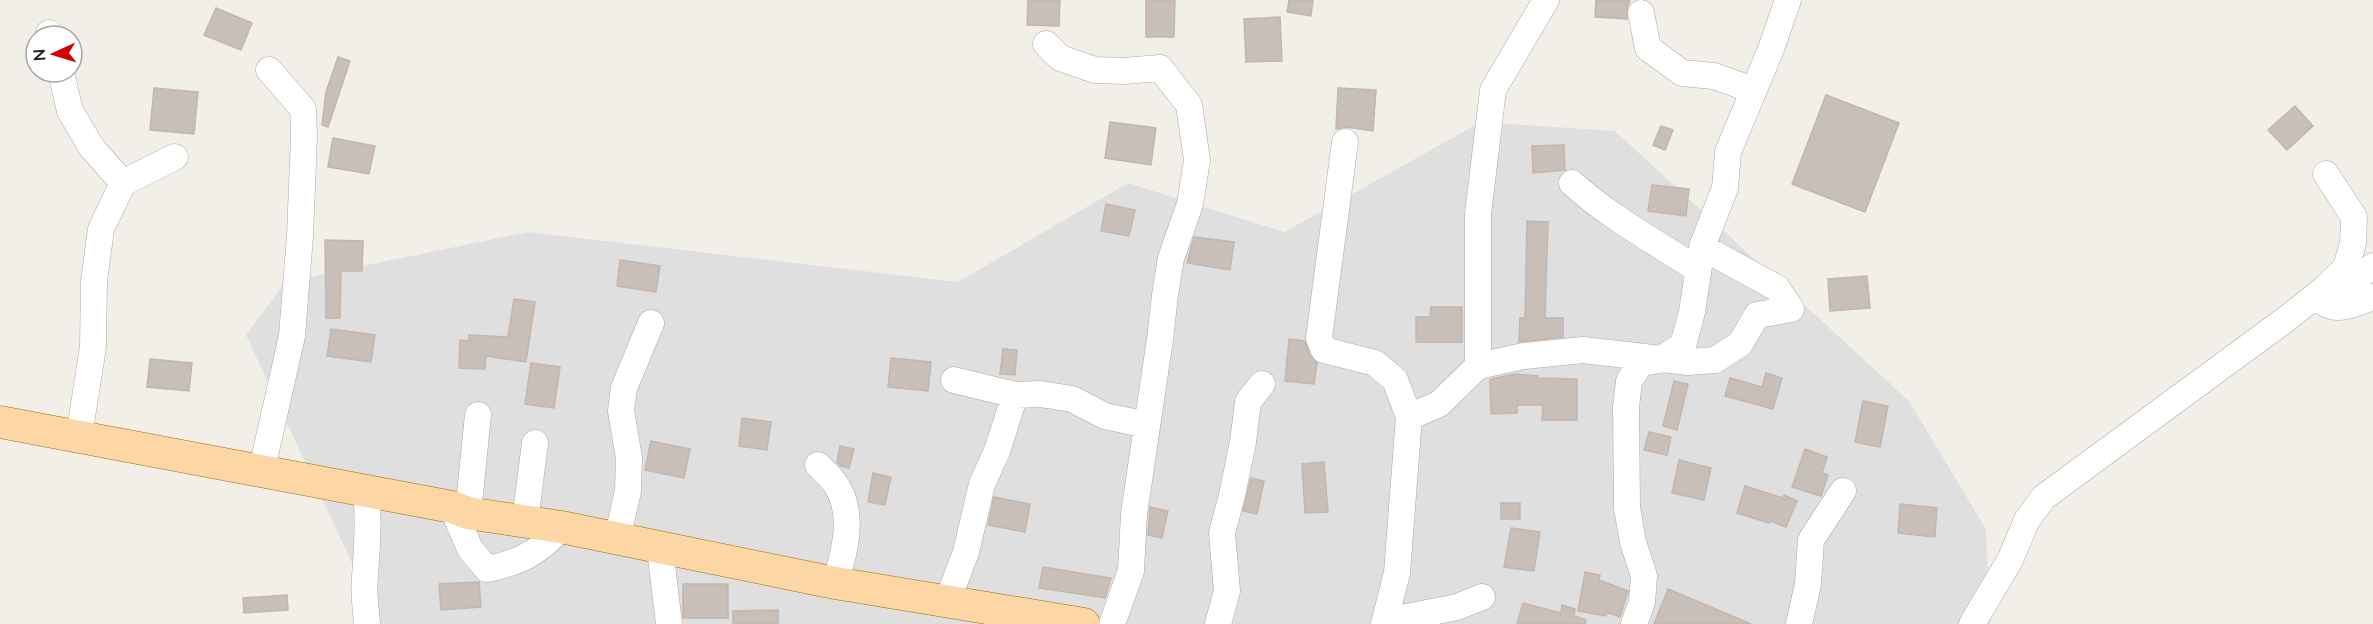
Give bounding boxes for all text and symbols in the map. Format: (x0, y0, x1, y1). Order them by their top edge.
north arrow (24, 24, 84, 84)
text: N (29, 48, 48, 62)

